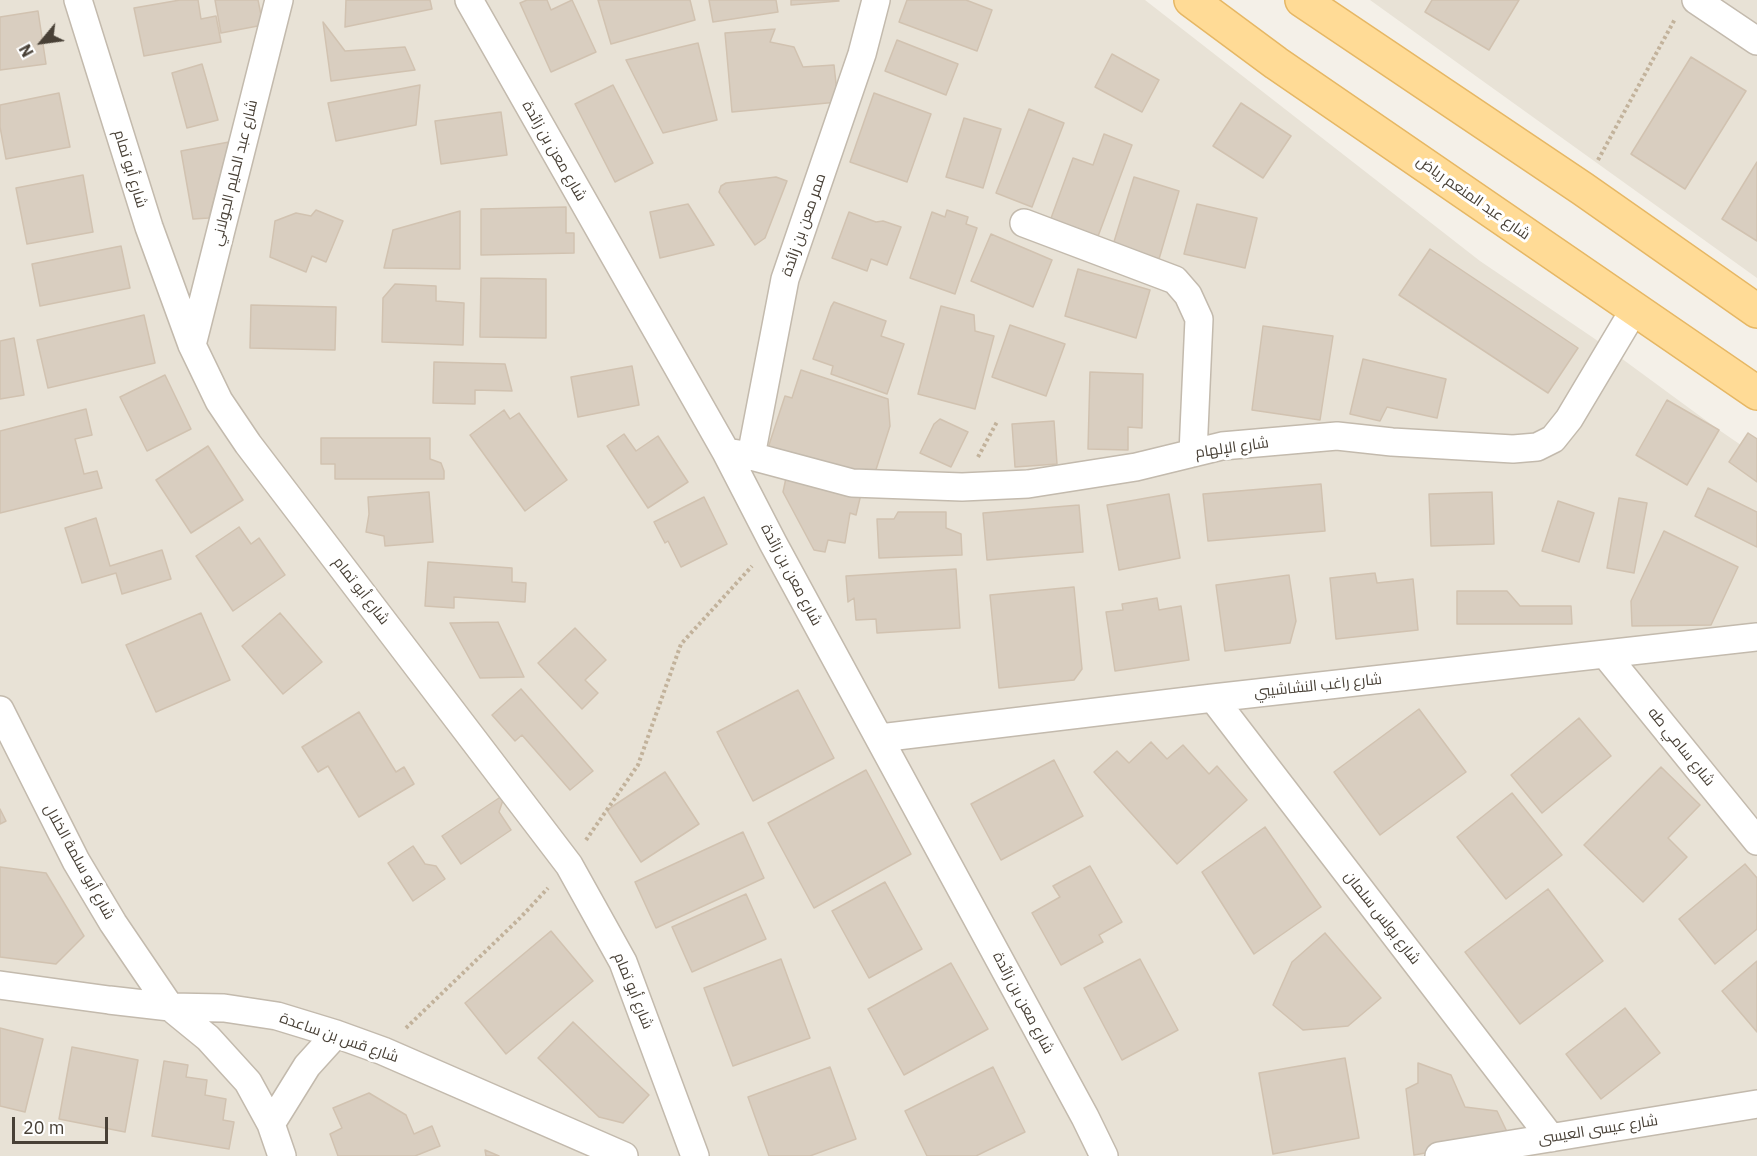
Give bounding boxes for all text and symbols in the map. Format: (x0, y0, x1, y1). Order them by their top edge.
north arrow (12, 12, 72, 72)
text: N (15, 41, 38, 61)
street label: شارع عبد الحليم الجولاني (208, 98, 262, 248)
street label: شارع معن بن زائدة (518, 98, 590, 204)
street label: شارع أبو تمام (110, 128, 150, 210)
street label: شارع عبد المنعم رياض (1413, 152, 1533, 244)
street label: ممر معن بن زائدة (778, 171, 830, 279)
street label: شارع الإلهام (1194, 434, 1270, 462)
street label: شارع معن بن زائدة (757, 521, 825, 629)
street label: شارع أبو تمام (329, 554, 393, 628)
street label: شارع راغب النشاشيبي (1253, 670, 1383, 702)
street label: شارع سامي طه (1644, 704, 1718, 790)
street label: شارع أبو سلمة الخلال (40, 801, 118, 923)
street label: شارع بولس سلمان (1340, 868, 1424, 968)
street label: شارع معن بن زائدة (989, 949, 1057, 1057)
street label: شارع أبو تمام (610, 950, 656, 1032)
street label: شارع قس بن ساعدة (277, 1009, 401, 1067)
scale bar (15, 1105, 111, 1143)
street label: شارع عيسى العيسى (1537, 1112, 1659, 1148)
text: 20 m (23, 1116, 65, 1139)

